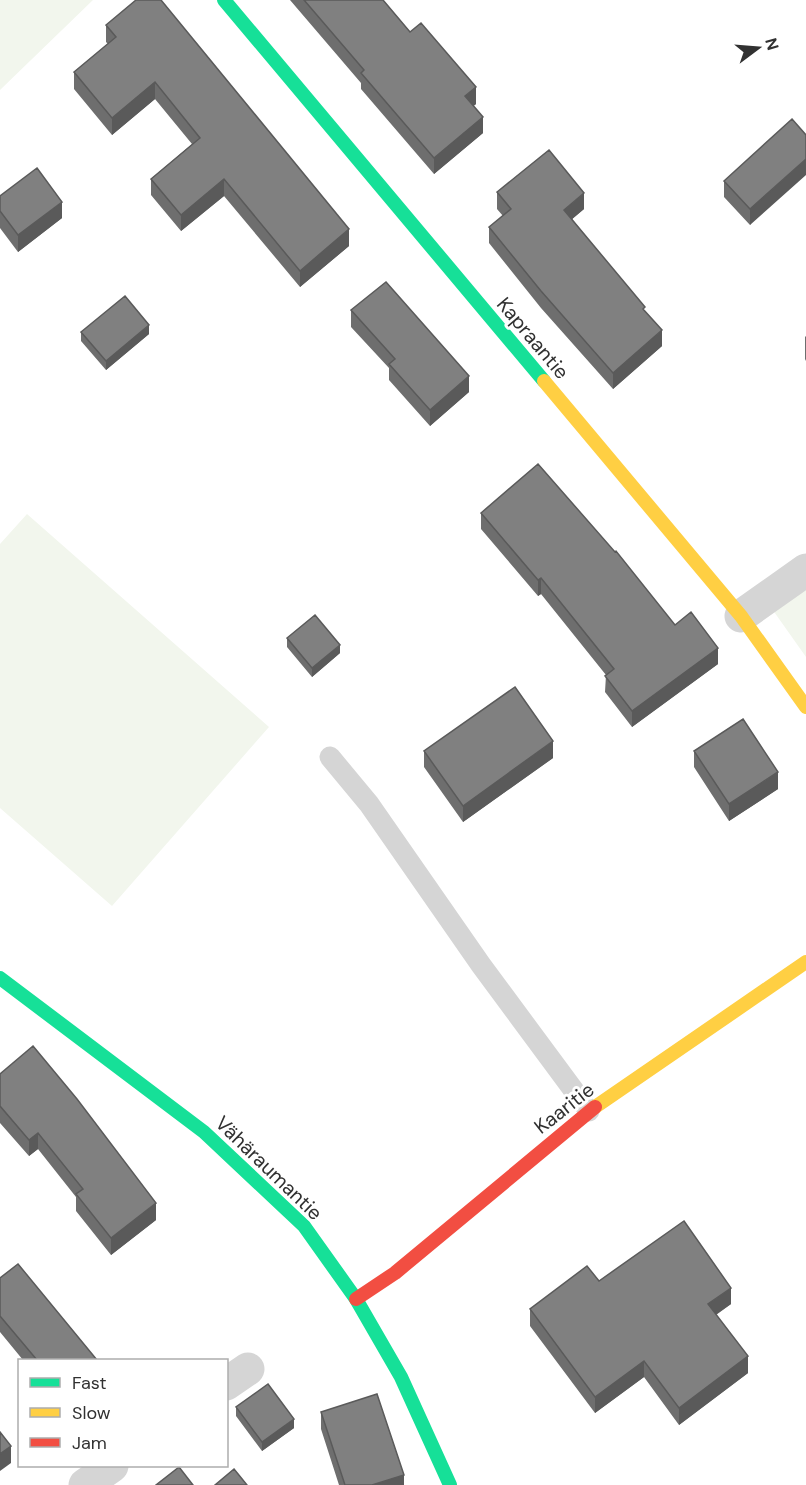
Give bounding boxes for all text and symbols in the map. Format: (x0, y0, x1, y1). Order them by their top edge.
north arrow (728, 18, 788, 78)
text: N (760, 35, 784, 53)
street label: Kapraantie (491, 292, 575, 384)
street label: Kaaritie (529, 1076, 599, 1140)
street label: Vähäraumantie (210, 1110, 328, 1226)
legend (18, 1359, 228, 1467)
text: Fast (72, 1371, 107, 1395)
text: Slow (72, 1401, 111, 1425)
text: Jam (72, 1431, 107, 1455)

